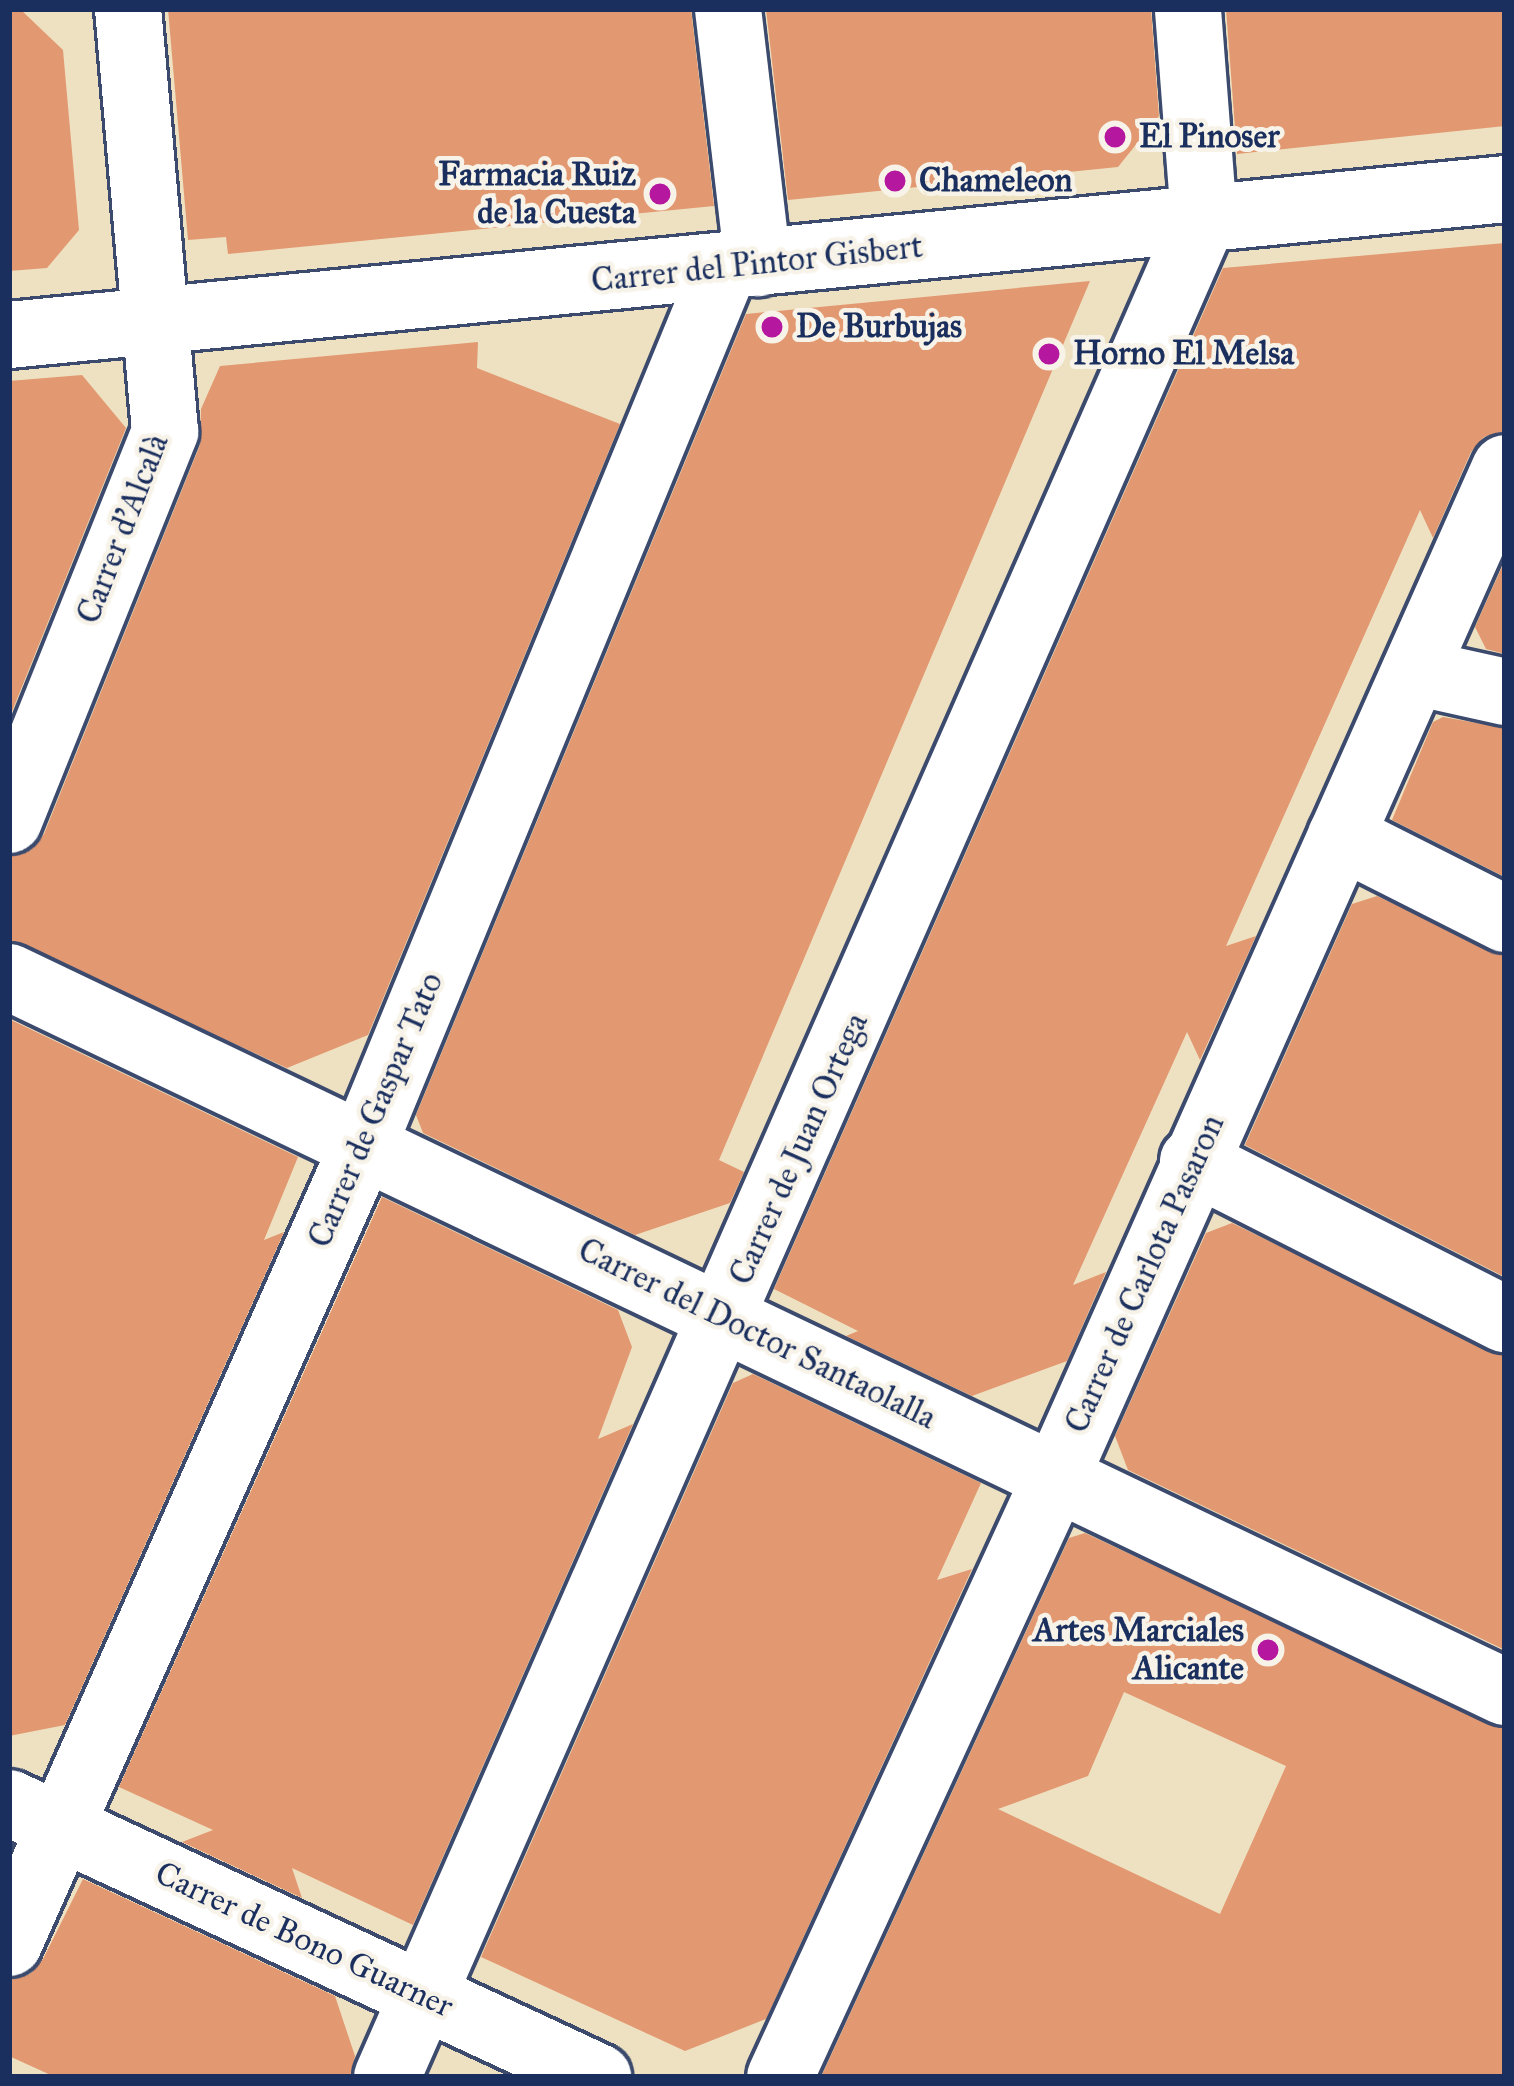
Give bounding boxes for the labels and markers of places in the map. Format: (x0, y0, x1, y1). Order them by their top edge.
place label: El Pinoser (1139, 117, 1280, 157)
marker: El Pinoser (1102, 124, 1128, 150)
place label: Farmacia Ruiz de la Cuesta (438, 155, 636, 233)
place label: Chameleon (919, 161, 1072, 201)
marker: Chameleon (882, 168, 908, 194)
marker: Farmacia Ruiz de la Cuesta (647, 181, 673, 207)
place label: De Burbujas (796, 307, 962, 347)
marker: De Burbujas (759, 314, 785, 340)
place label: Horno El Melsa (1073, 334, 1294, 374)
marker: Horno El Melsa (1036, 341, 1062, 367)
place label: Artes Marciales Alicante (1033, 1611, 1244, 1689)
marker: Artes Marciales Alicante (1255, 1637, 1281, 1663)

